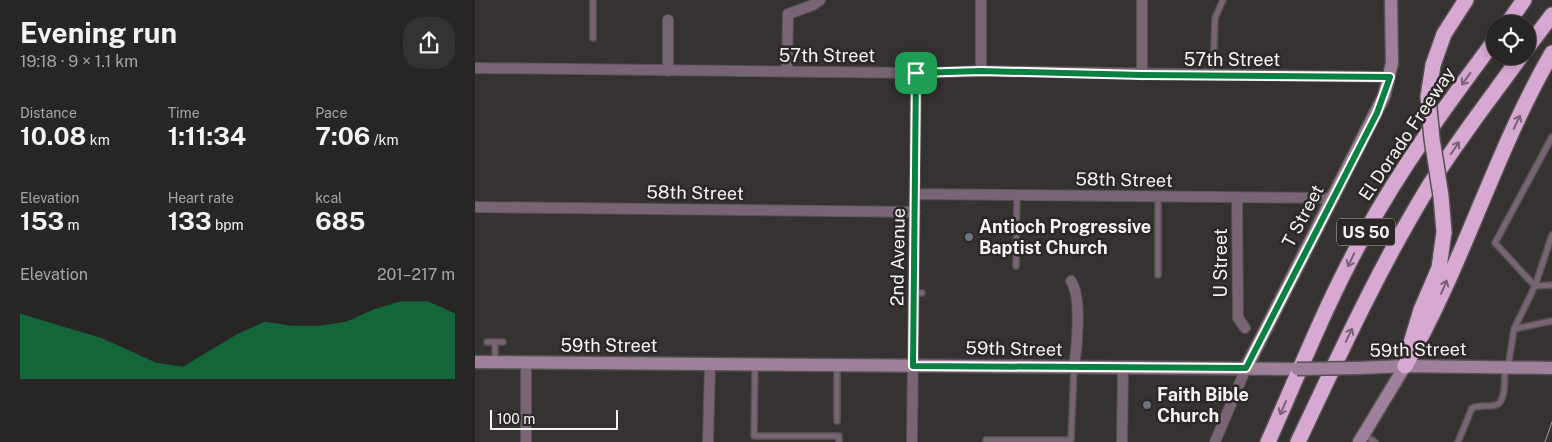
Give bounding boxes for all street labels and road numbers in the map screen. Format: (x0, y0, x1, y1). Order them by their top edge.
street label: 57th Street (779, 45, 875, 66)
street label: 57th Street (1184, 49, 1280, 70)
street label: El Dorado Freeway (1354, 63, 1459, 204)
street label: 58th Street (1075, 168, 1173, 191)
street label: 58th Street (646, 181, 744, 204)
street label: T Street (1277, 181, 1328, 251)
street label: 2nd Avenue (886, 208, 909, 306)
road number: US 50 (1337, 218, 1395, 246)
street label: U Street (1210, 228, 1231, 298)
street label: 59th Street (560, 335, 658, 356)
street label: 59th Street (965, 337, 1063, 360)
street label: 59th Street (1369, 338, 1467, 361)

